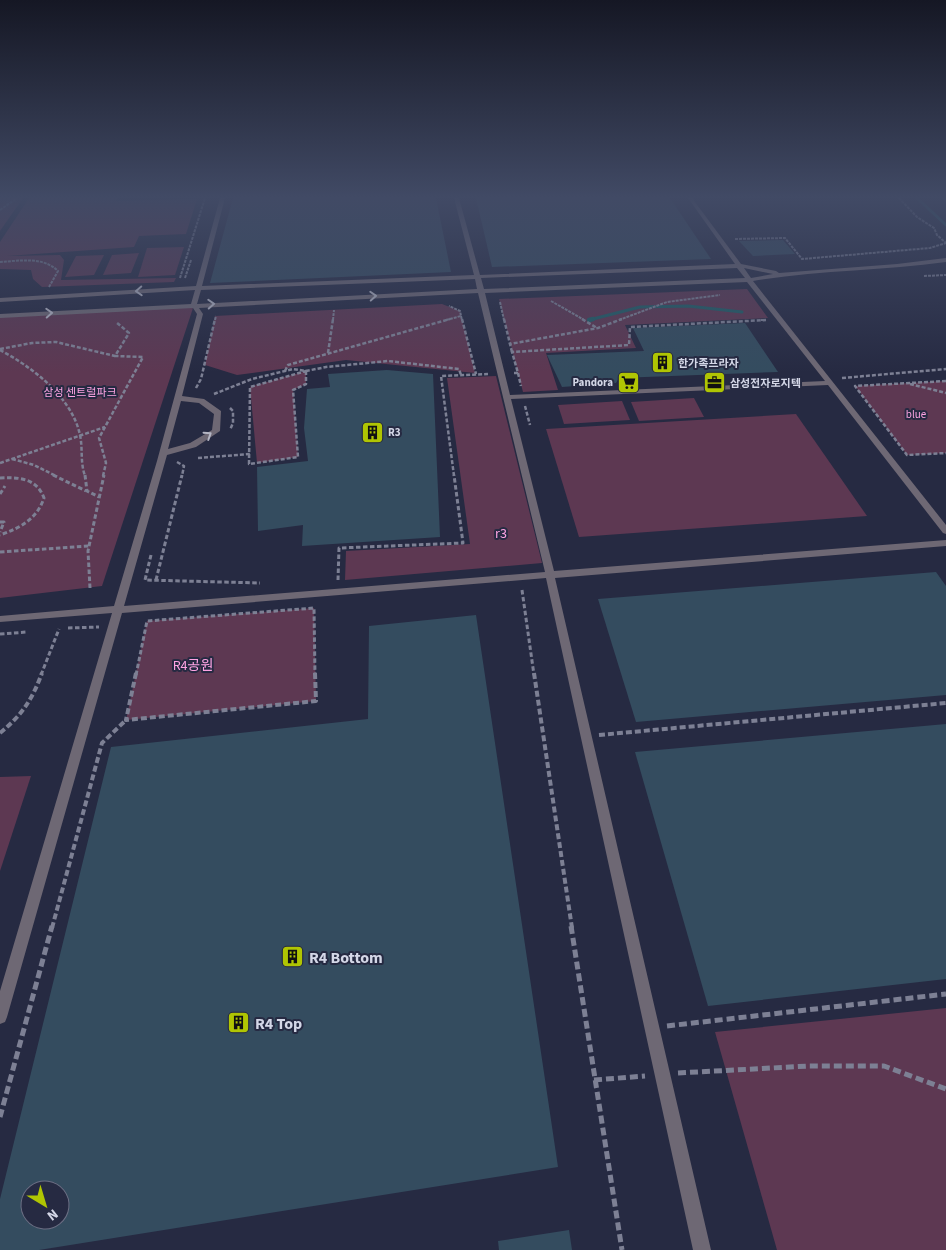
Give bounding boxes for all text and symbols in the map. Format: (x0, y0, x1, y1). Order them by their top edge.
one-way arrow (135, 286, 143, 297)
one-way arrow (369, 291, 377, 302)
one-way arrow (207, 299, 215, 310)
one-way arrow (45, 308, 53, 319)
building icon: 한가족프라자 (650, 351, 674, 375)
place label: 한가족프라자 (678, 356, 739, 371)
supermarket icon: Pandora (617, 370, 641, 394)
office icon: 삼성전자로지텍 (702, 371, 726, 395)
place label: Pandora (572, 375, 613, 390)
place label: 삼성전자로지텍 (730, 376, 801, 391)
park label: 삼성 센트럴파크 (43, 385, 117, 400)
park label: blue (906, 407, 927, 422)
building icon: R3 (360, 420, 384, 444)
place label: R3 (388, 425, 401, 440)
one-way arrow (203, 432, 212, 441)
park label: r3 (495, 524, 507, 544)
park label: R4공원 (173, 656, 213, 676)
building icon: R4 Bottom (281, 945, 305, 969)
place label: R4 Bottom (309, 947, 383, 969)
building icon: R4 Top (227, 1011, 251, 1035)
place label: R4 Top (255, 1013, 302, 1035)
north arrow (20, 1180, 70, 1230)
text: N (43, 1204, 62, 1225)

